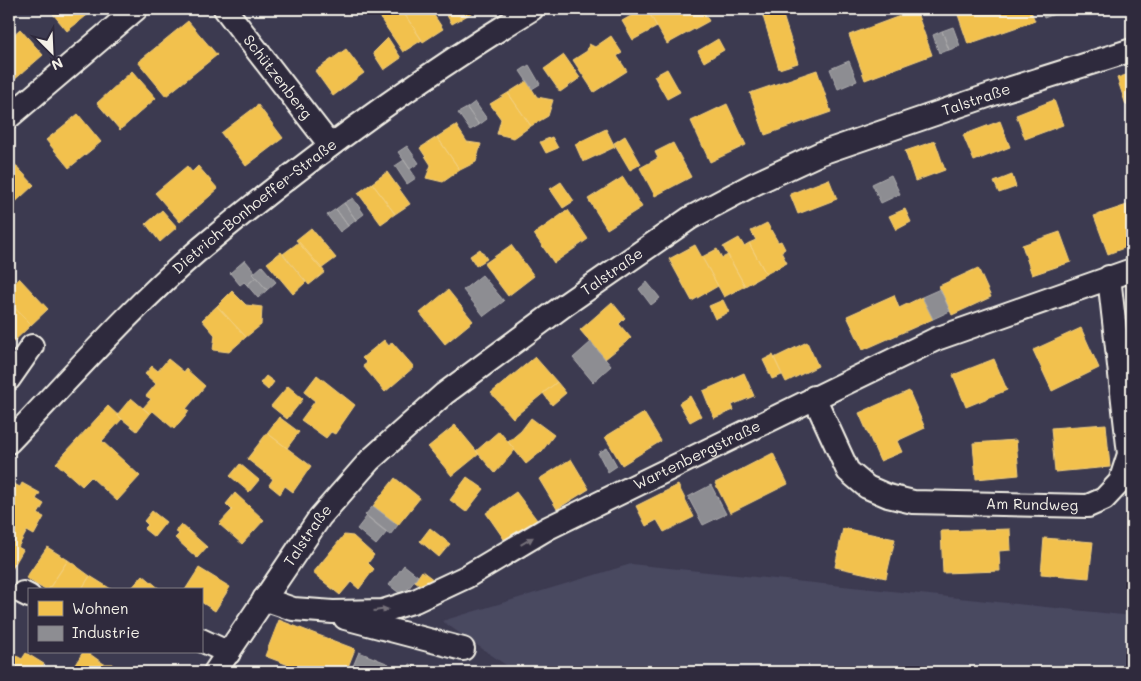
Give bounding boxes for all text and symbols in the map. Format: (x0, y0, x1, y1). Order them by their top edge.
north arrow (28, 28, 78, 78)
street label: Schützenberg (239, 30, 317, 123)
text: N (49, 53, 66, 75)
street label: Talstraße (939, 78, 1013, 120)
street label: Dietrich-Bonhoeffer-Straße (168, 134, 340, 278)
street label: Talstraße (577, 243, 647, 300)
street label: Wartenbergstraße (630, 415, 763, 494)
street label: Am Rundweg (986, 493, 1079, 515)
street label: Talstraße (278, 500, 336, 570)
one-way arrow (521, 536, 534, 545)
legend (28, 588, 202, 654)
text: Wohnen (72, 598, 128, 618)
one-way arrow (374, 606, 390, 614)
text: Industrie (72, 622, 140, 642)

